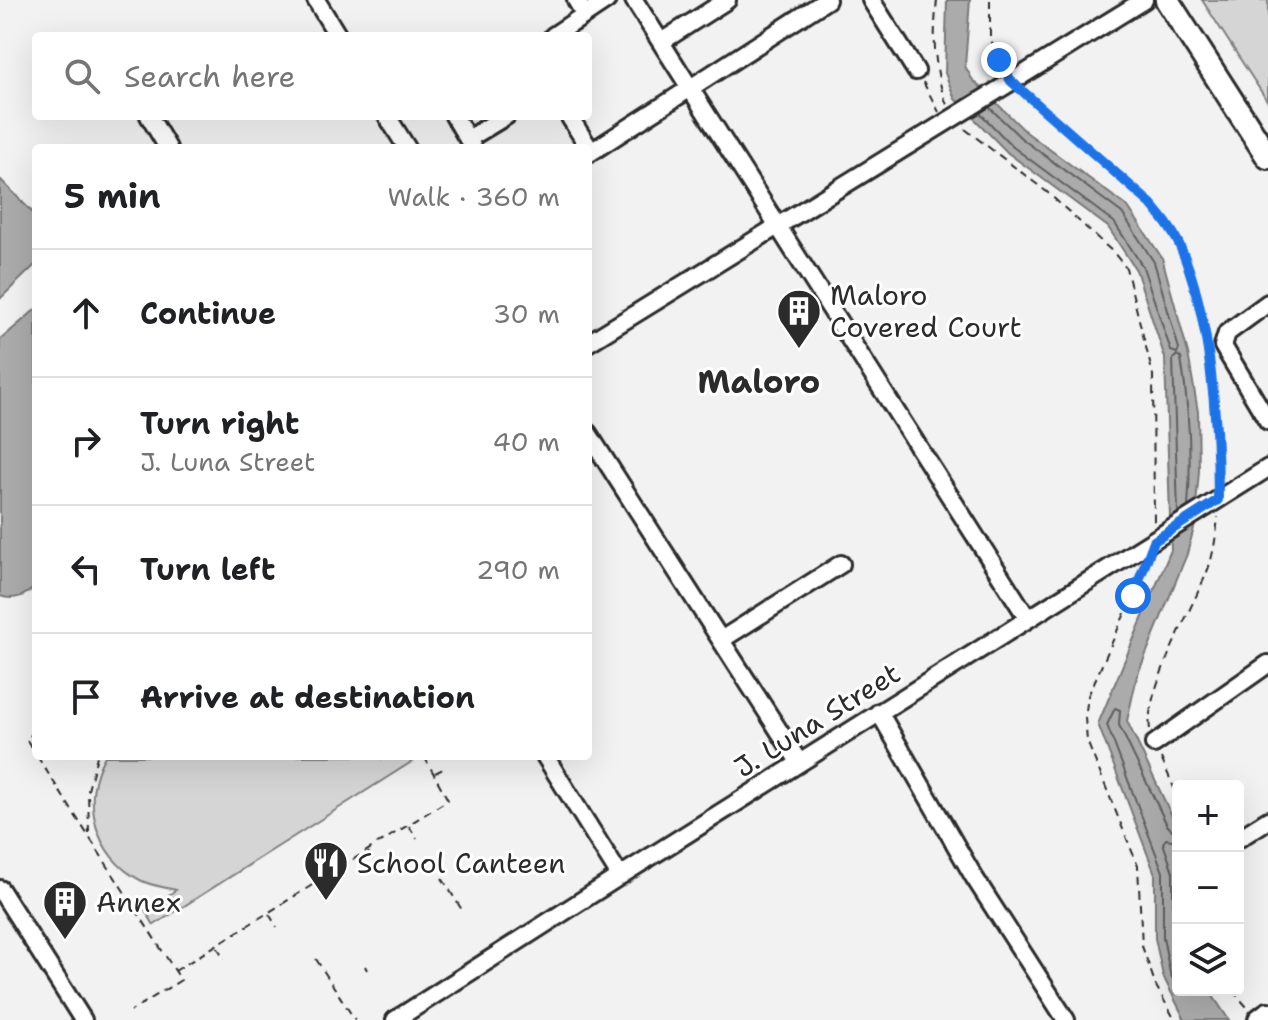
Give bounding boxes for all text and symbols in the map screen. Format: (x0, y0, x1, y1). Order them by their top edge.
search box (32, 32, 592, 120)
route end (981, 42, 1017, 78)
icon: search (60, 54, 104, 98)
text: Search here (124, 56, 295, 97)
text: 5 min (64, 173, 161, 219)
text: Walk · 360 m (388, 179, 560, 214)
place label: Maloro Covered Court (830, 276, 1022, 346)
building icon: Maloro Covered Court (775, 287, 823, 350)
icon: ahead (64, 291, 108, 335)
text: Continue (140, 293, 276, 334)
text: 30 m (493, 296, 560, 331)
district label: Maloro (698, 360, 820, 403)
text: Turn right (140, 403, 299, 444)
icon: right (64, 419, 108, 463)
text: 40 m (493, 424, 560, 459)
text: J. Luna Street (140, 444, 315, 479)
icon: left (64, 547, 108, 591)
text: Turn left (140, 549, 275, 590)
text: 290 m (476, 552, 560, 587)
route start (1115, 578, 1151, 614)
street label: J. Luna Street (727, 654, 907, 786)
icon: arrive (64, 675, 108, 719)
text: Arrive at destination (140, 677, 475, 718)
map controls (1172, 780, 1244, 996)
button: + (1172, 780, 1244, 852)
restaurant icon: School Canteen (302, 839, 350, 902)
place label: School Canteen (357, 844, 565, 882)
button: − (1172, 852, 1244, 924)
building icon: Annex (41, 878, 89, 941)
place label: Annex (96, 883, 181, 921)
button: layers (1172, 924, 1244, 996)

